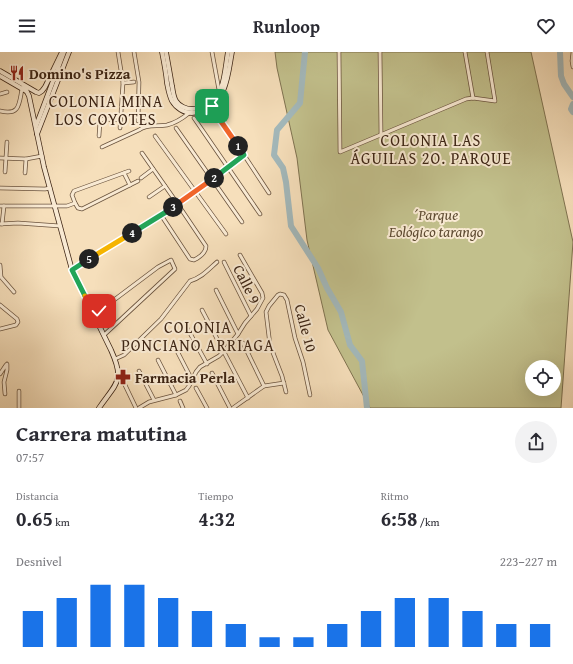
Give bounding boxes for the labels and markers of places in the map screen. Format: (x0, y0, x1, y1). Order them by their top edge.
place label: Domino's Pizza (29, 63, 131, 84)
restaurant icon: Domino's Pizza (8, 64, 26, 82)
pin (195, 89, 229, 123)
pin: 1 (228, 136, 248, 156)
pin: 2 (204, 168, 224, 188)
pin: 3 (163, 197, 183, 217)
pin: 4 (122, 223, 142, 243)
pin: 5 (79, 249, 99, 269)
pin (82, 294, 116, 328)
place label: Farmacia Perla (135, 367, 235, 388)
pharmacy icon: Farmacia Perla (114, 368, 132, 386)

